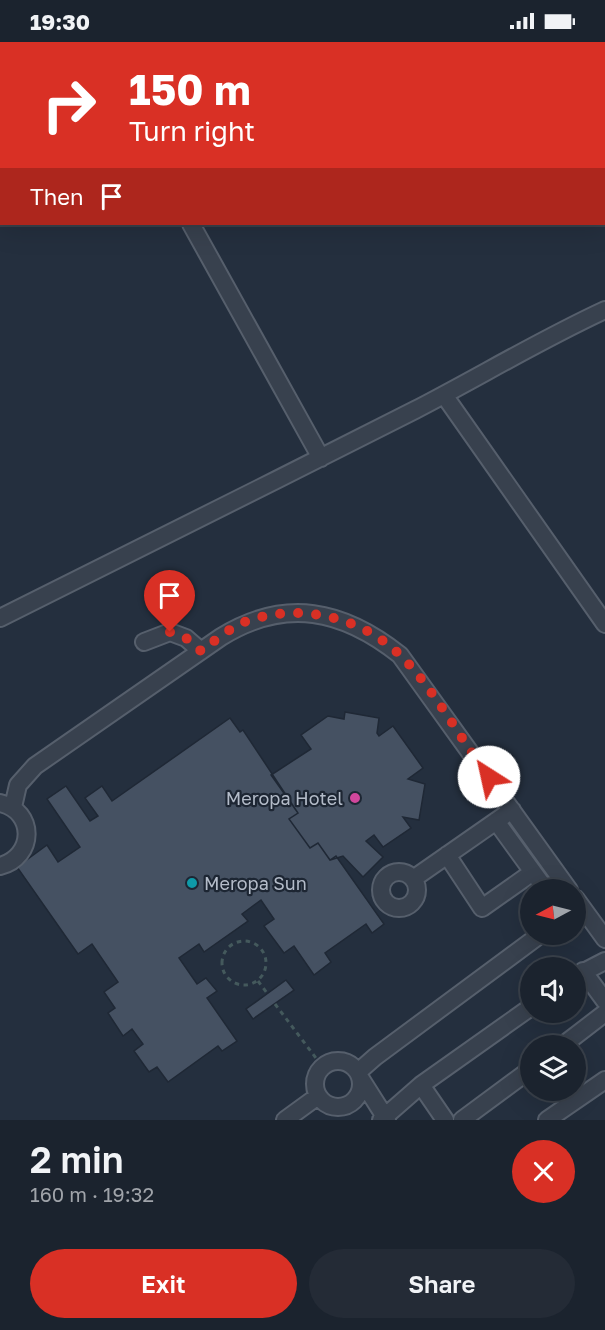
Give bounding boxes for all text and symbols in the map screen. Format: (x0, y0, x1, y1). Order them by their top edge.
text: 19:30 (30, 8, 90, 35)
text: 150 m (129, 64, 251, 114)
icon: right (30, 66, 108, 144)
text: Turn right (129, 115, 255, 147)
icon: arrive (95, 180, 128, 213)
text: Then (30, 183, 83, 210)
pin (144, 570, 195, 632)
icon: arrive (153, 579, 186, 612)
position arrow (457, 745, 521, 809)
place label: Meropa Hotel (226, 787, 343, 809)
marker: Meropa Hotel (348, 791, 362, 805)
place label: Meropa Sun (204, 872, 307, 894)
marker: Meropa Sun (185, 876, 199, 890)
north arrow (520, 879, 586, 945)
map controls (520, 879, 586, 1101)
button: sound (520, 957, 586, 1023)
button: layers (520, 1035, 586, 1101)
text: 2 min (30, 1138, 124, 1181)
button: close (512, 1140, 575, 1203)
text: 160 m · 19:32 (30, 1182, 154, 1206)
button: Exit (30, 1249, 297, 1318)
button: Share (309, 1249, 575, 1318)

